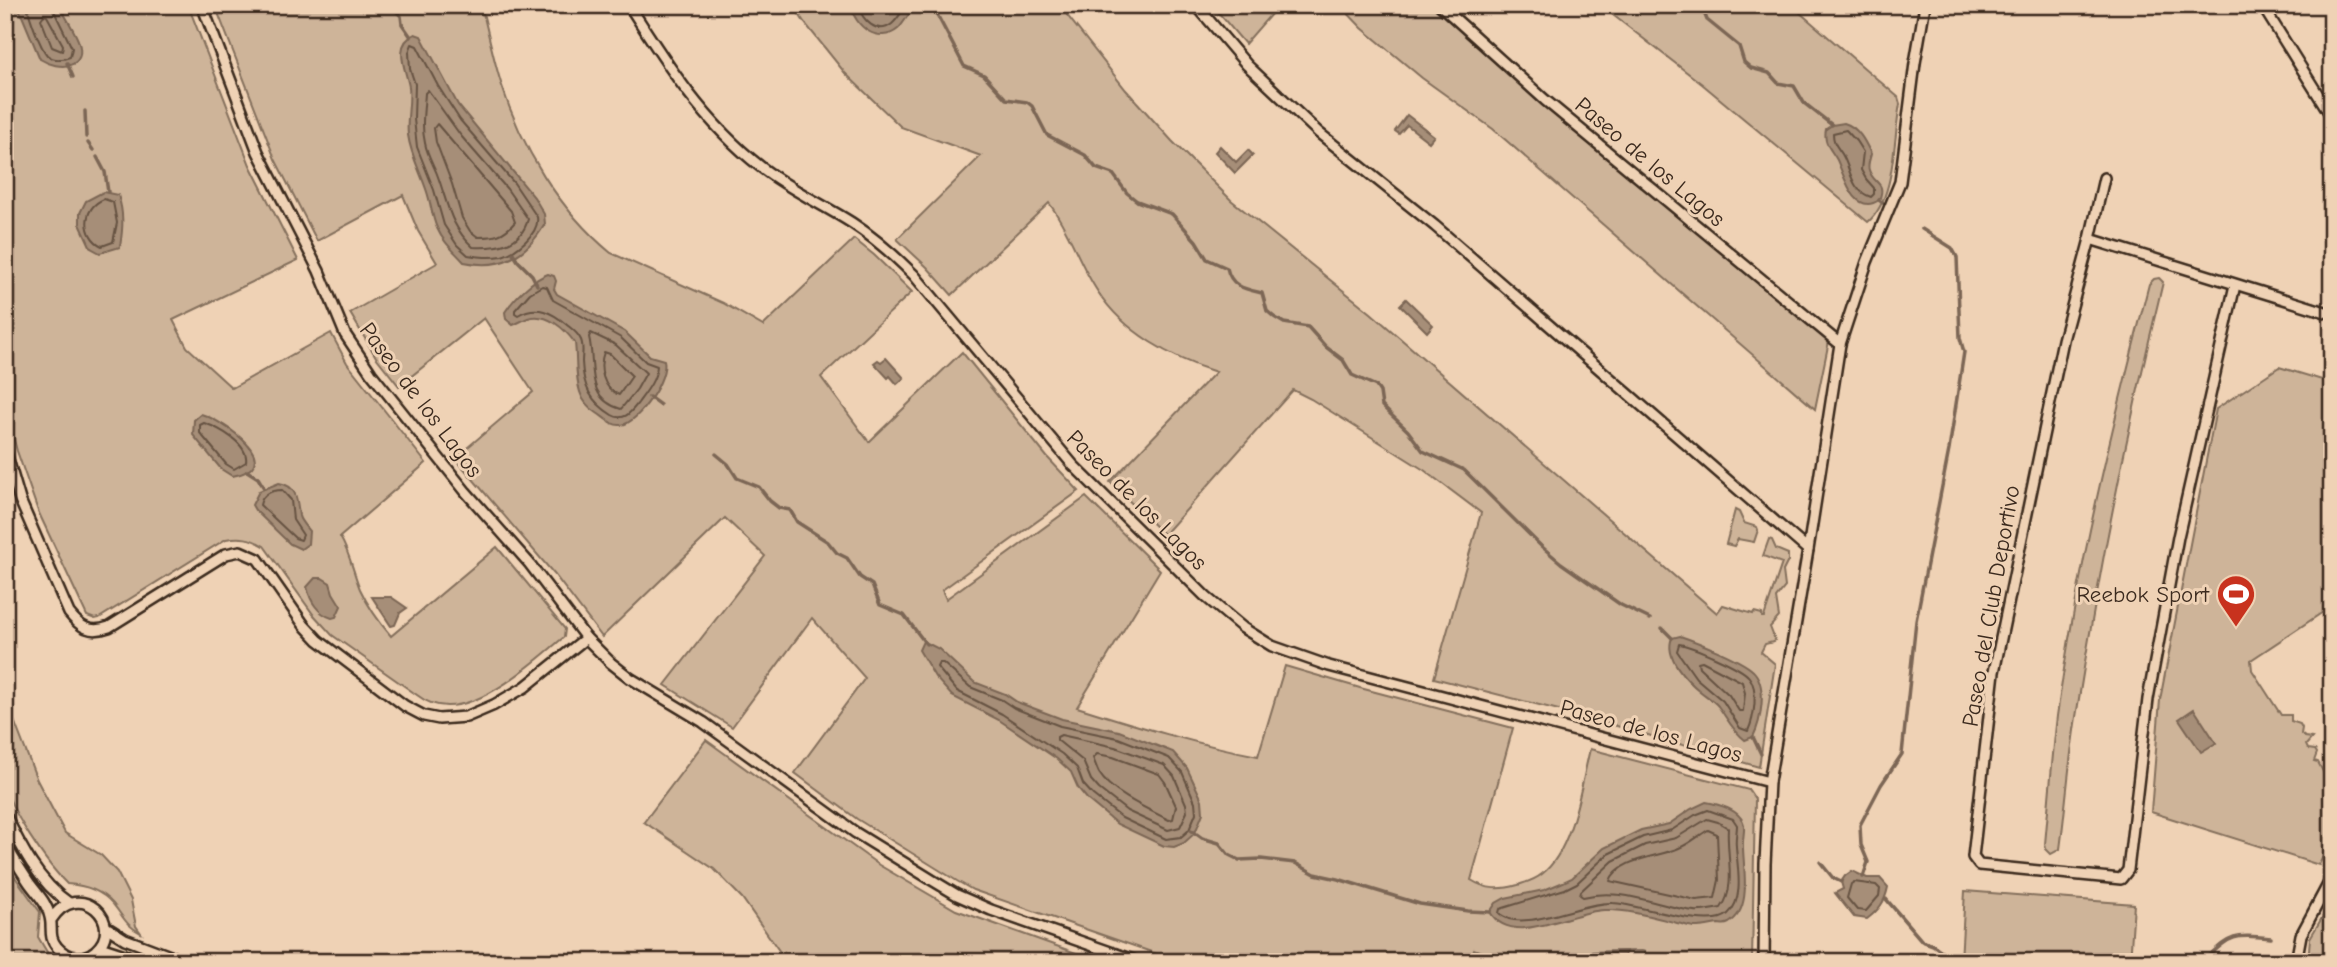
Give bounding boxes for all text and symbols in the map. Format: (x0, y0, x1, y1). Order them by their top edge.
street label: Paseo de los Lagos (1570, 92, 1730, 232)
street label: Paseo de los Lagos (354, 317, 488, 483)
street label: Paseo de los Lagos (1061, 424, 1213, 576)
street label: Paseo del Club Deportivo (1956, 483, 2026, 729)
sports icon: Reebok Sport (2215, 573, 2257, 628)
place label: Reebok Sport (2076, 581, 2210, 608)
street label: Paseo de los Lagos (1557, 694, 1745, 768)

